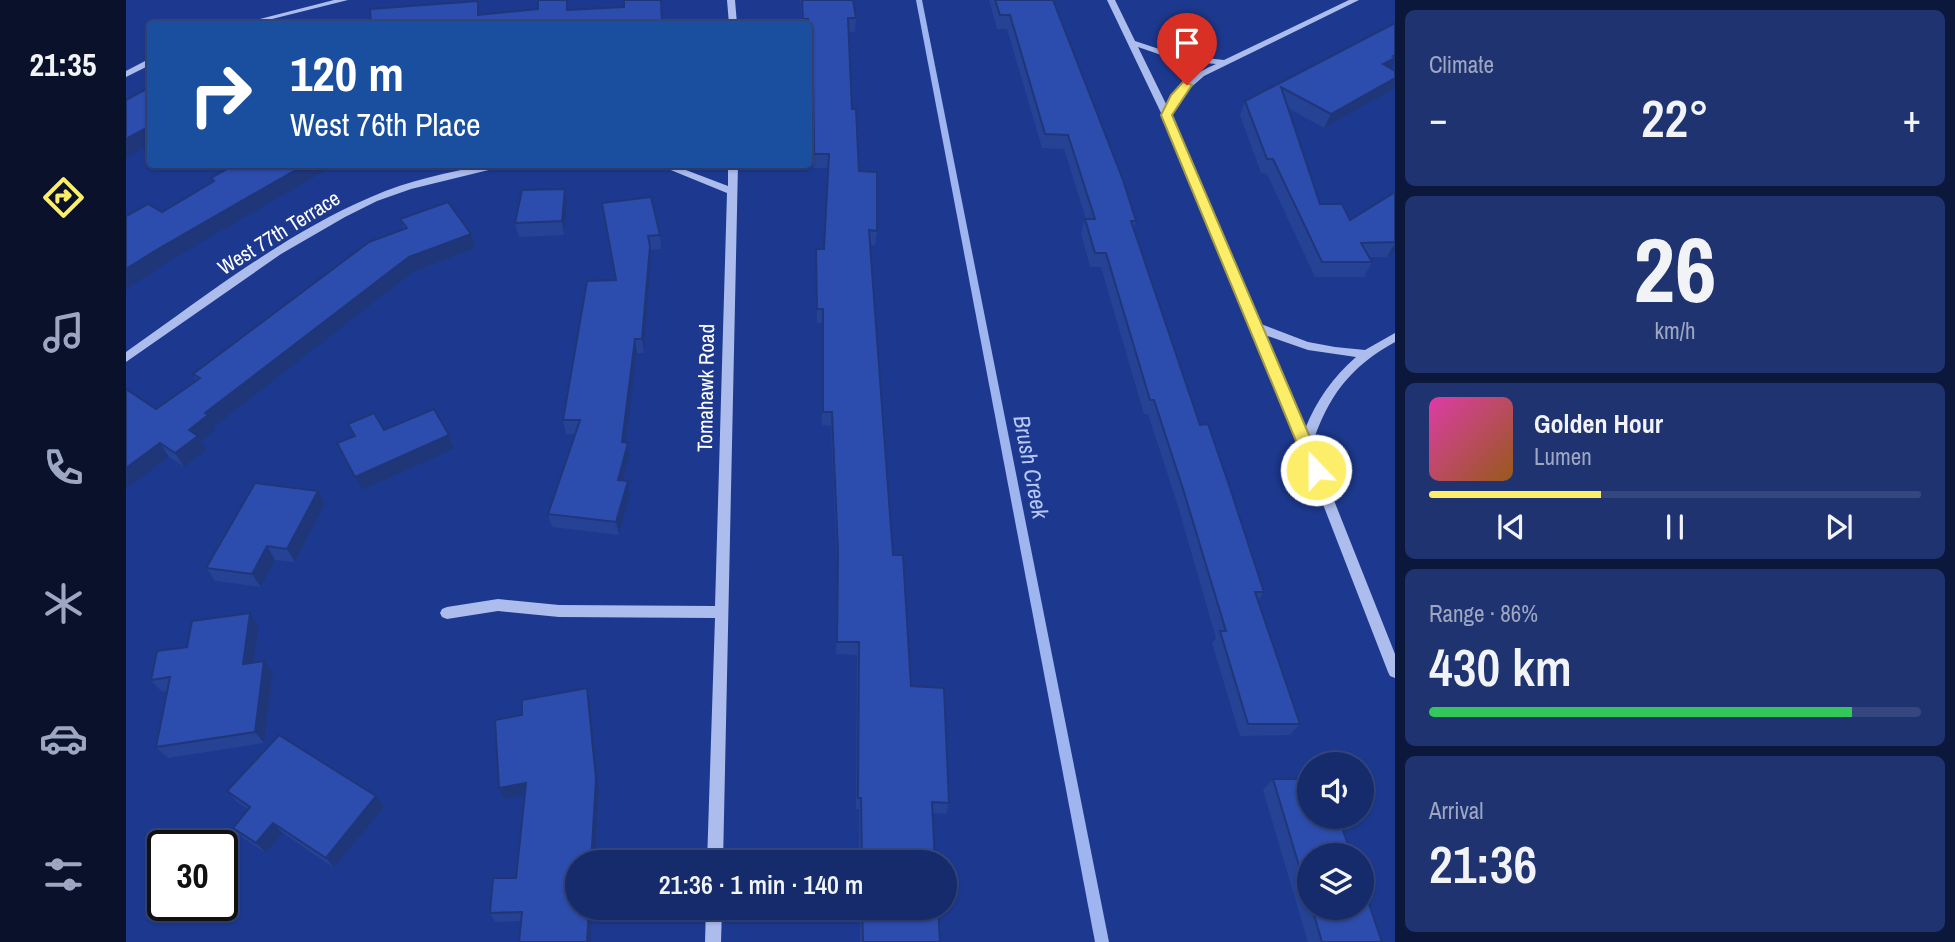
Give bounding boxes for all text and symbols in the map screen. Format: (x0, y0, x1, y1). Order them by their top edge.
pin (1157, 13, 1217, 85)
icon: arrive (1168, 24, 1206, 62)
text: 120 m (290, 40, 404, 106)
text: 21:35 (29, 43, 97, 86)
icon: right (175, 49, 266, 140)
text: Climate (1429, 49, 1494, 80)
text: 22° (1641, 83, 1709, 153)
text: − (1429, 93, 1447, 144)
text: + (1903, 93, 1921, 144)
text: West 76th Place (290, 103, 481, 146)
icon: directions (39, 173, 88, 222)
street label: West 77th Terrace (212, 183, 345, 282)
text: 26 (1634, 208, 1717, 330)
icon: music (39, 308, 88, 357)
text: km/h (1655, 315, 1695, 346)
street label: Tomahawk Road (690, 324, 721, 452)
text: Golden Hour (1534, 406, 1663, 441)
water label: Brush Creek (1006, 413, 1057, 523)
position arrow (1279, 433, 1353, 507)
text: Lumen (1534, 441, 1592, 472)
icon: phone (39, 443, 88, 492)
icon: previous (1492, 508, 1530, 546)
icon: pause (1656, 508, 1694, 546)
icon: next (1820, 508, 1858, 546)
icon: climate (39, 579, 88, 628)
text: Range · 86% (1429, 598, 1538, 629)
text: 430 km (1429, 632, 1572, 702)
icon: car (39, 714, 88, 763)
map controls (1297, 752, 1374, 920)
button: sound (1297, 752, 1374, 829)
text: Arrival (1429, 795, 1484, 826)
text: 21:36 (1429, 829, 1537, 899)
speed limit sign: 30 (147, 830, 238, 921)
button: layers (1297, 843, 1374, 920)
icon: filters (39, 850, 88, 899)
text: 21:36 · 1 min · 140 m (659, 867, 863, 902)

